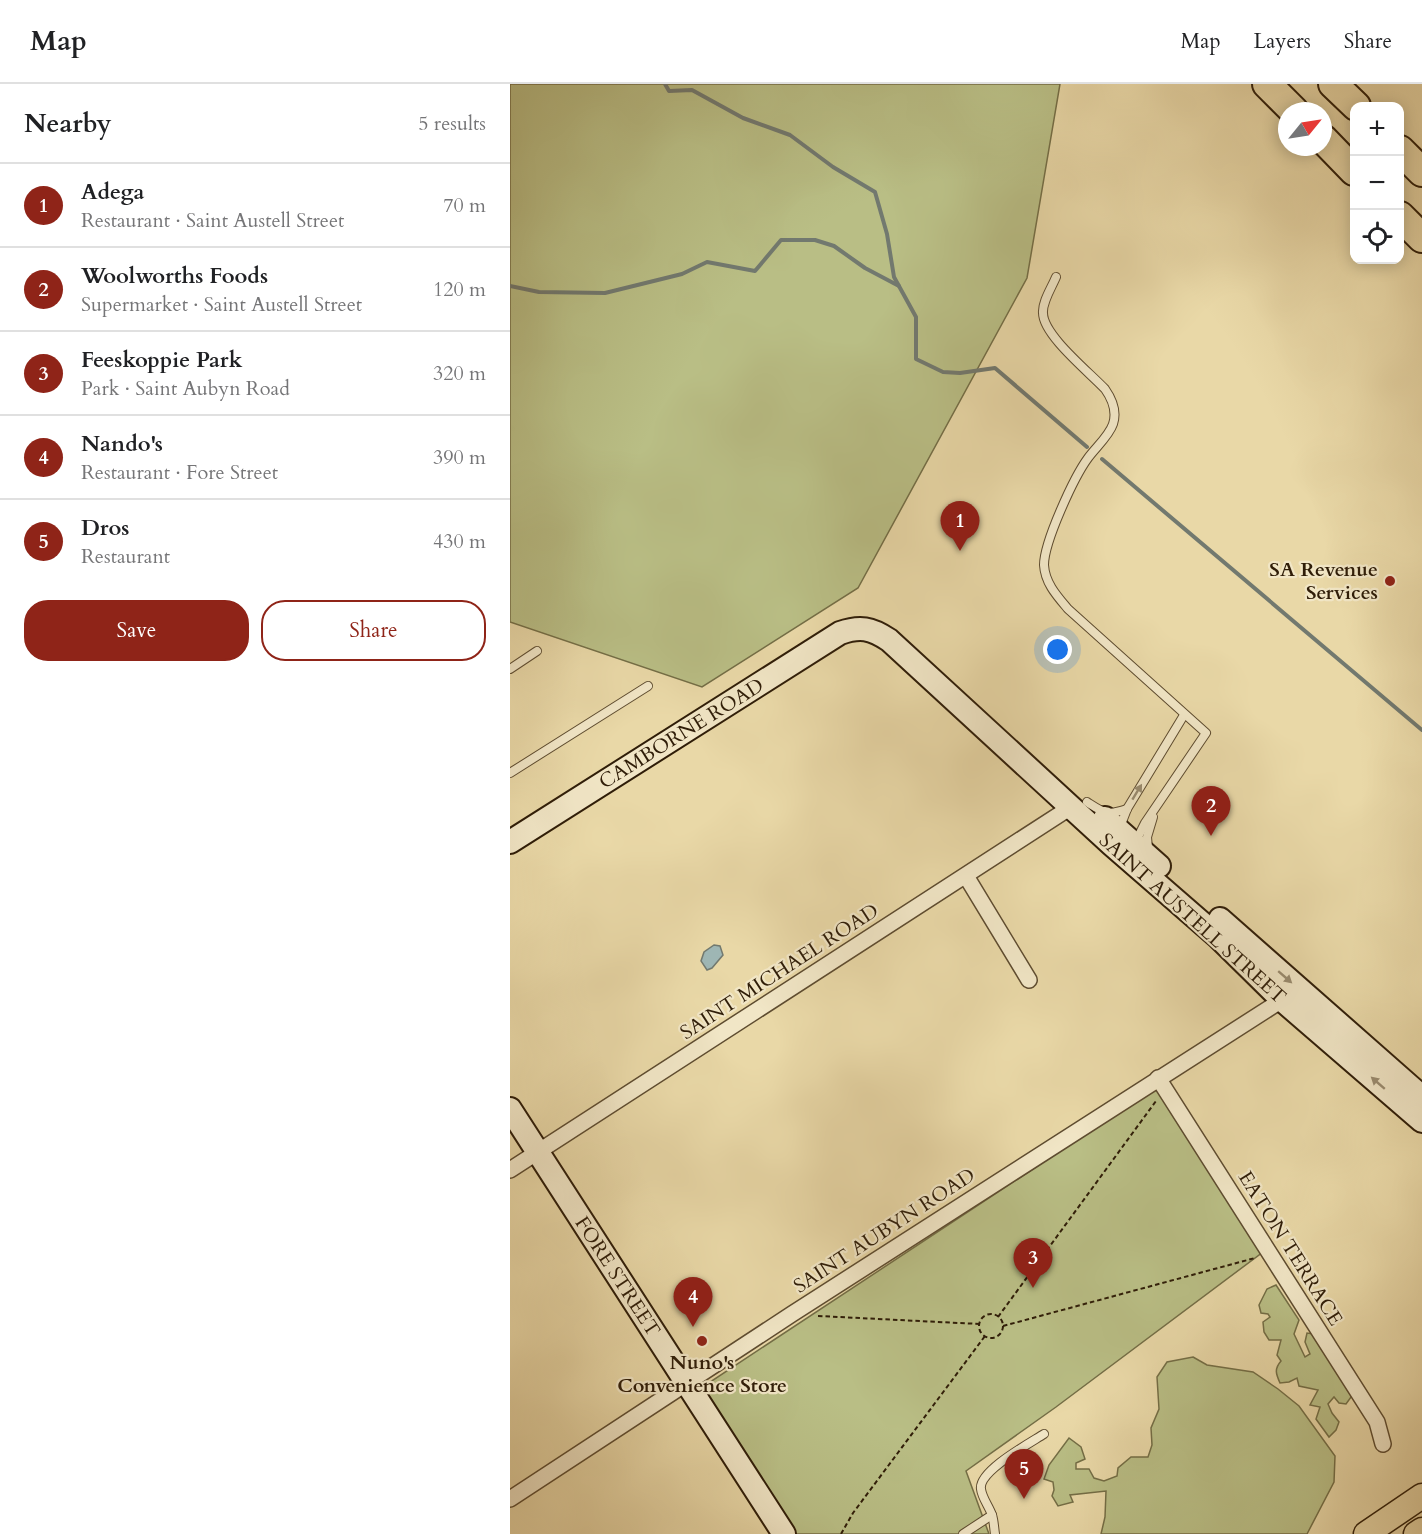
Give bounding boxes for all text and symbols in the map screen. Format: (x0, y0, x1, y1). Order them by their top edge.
text: Map (30, 22, 87, 60)
text: Map (1181, 27, 1221, 56)
text: Layers (1254, 27, 1311, 56)
text: Share (1344, 27, 1392, 56)
north arrow (1278, 102, 1332, 156)
map controls (1350, 102, 1404, 264)
button: + (1350, 102, 1404, 156)
text: Nearby (24, 106, 112, 141)
text: 5 results (418, 110, 486, 137)
button: − (1350, 156, 1404, 210)
text: Adega (81, 177, 144, 207)
text: 1 (38, 192, 49, 219)
text: 70 m (443, 192, 486, 219)
text: Restaurant · Saint Austell Street (81, 207, 344, 234)
button: locate (1350, 210, 1404, 264)
text: Woolworths Foods (81, 261, 268, 291)
text: 2 (38, 276, 49, 303)
text: 120 m (433, 276, 486, 303)
text: Supermarket · Saint Austell Street (81, 291, 362, 318)
text: Feeskoppie Park (81, 345, 242, 375)
text: 3 (38, 360, 49, 387)
text: 320 m (433, 360, 486, 387)
text: Park · Saint Aubyn Road (81, 375, 290, 402)
text: Nando's (81, 429, 163, 459)
text: 4 (38, 444, 49, 471)
text: 390 m (433, 444, 486, 471)
text: Restaurant · Fore Street (81, 459, 278, 486)
pin: 1 (940, 502, 980, 551)
text: Dros (81, 513, 129, 543)
text: 5 (38, 528, 49, 555)
text: 430 m (433, 528, 486, 555)
text: Restaurant (81, 543, 170, 570)
place label: SA Revenue Services (1269, 556, 1378, 606)
marker: SA Revenue Services (1383, 574, 1397, 588)
button: Save (24, 600, 249, 661)
button: Share (261, 600, 486, 661)
your location (1043, 635, 1072, 664)
street label: CAMBORNE ROAD (594, 672, 769, 795)
one-way arrow (1132, 784, 1143, 800)
pin: 2 (1192, 786, 1230, 836)
street label: SAINT AUSTELL STREET (1093, 827, 1292, 1010)
street label: SAINT MICHAEL ROAD (675, 897, 884, 1046)
one-way arrow (1277, 970, 1292, 983)
one-way arrow (1371, 1077, 1386, 1090)
street label: SAINT AUBYN ROAD (788, 1162, 980, 1299)
street label: EATON TERRACE (1232, 1166, 1349, 1331)
street label: FORE STREET (569, 1211, 667, 1342)
pin: 3 (1014, 1238, 1052, 1288)
pin: 4 (674, 1278, 712, 1327)
marker: Nuno's Convenience Store (695, 1334, 709, 1348)
place label: Nuno's Convenience Store (617, 1349, 787, 1399)
pin: 5 (1004, 1450, 1044, 1499)

